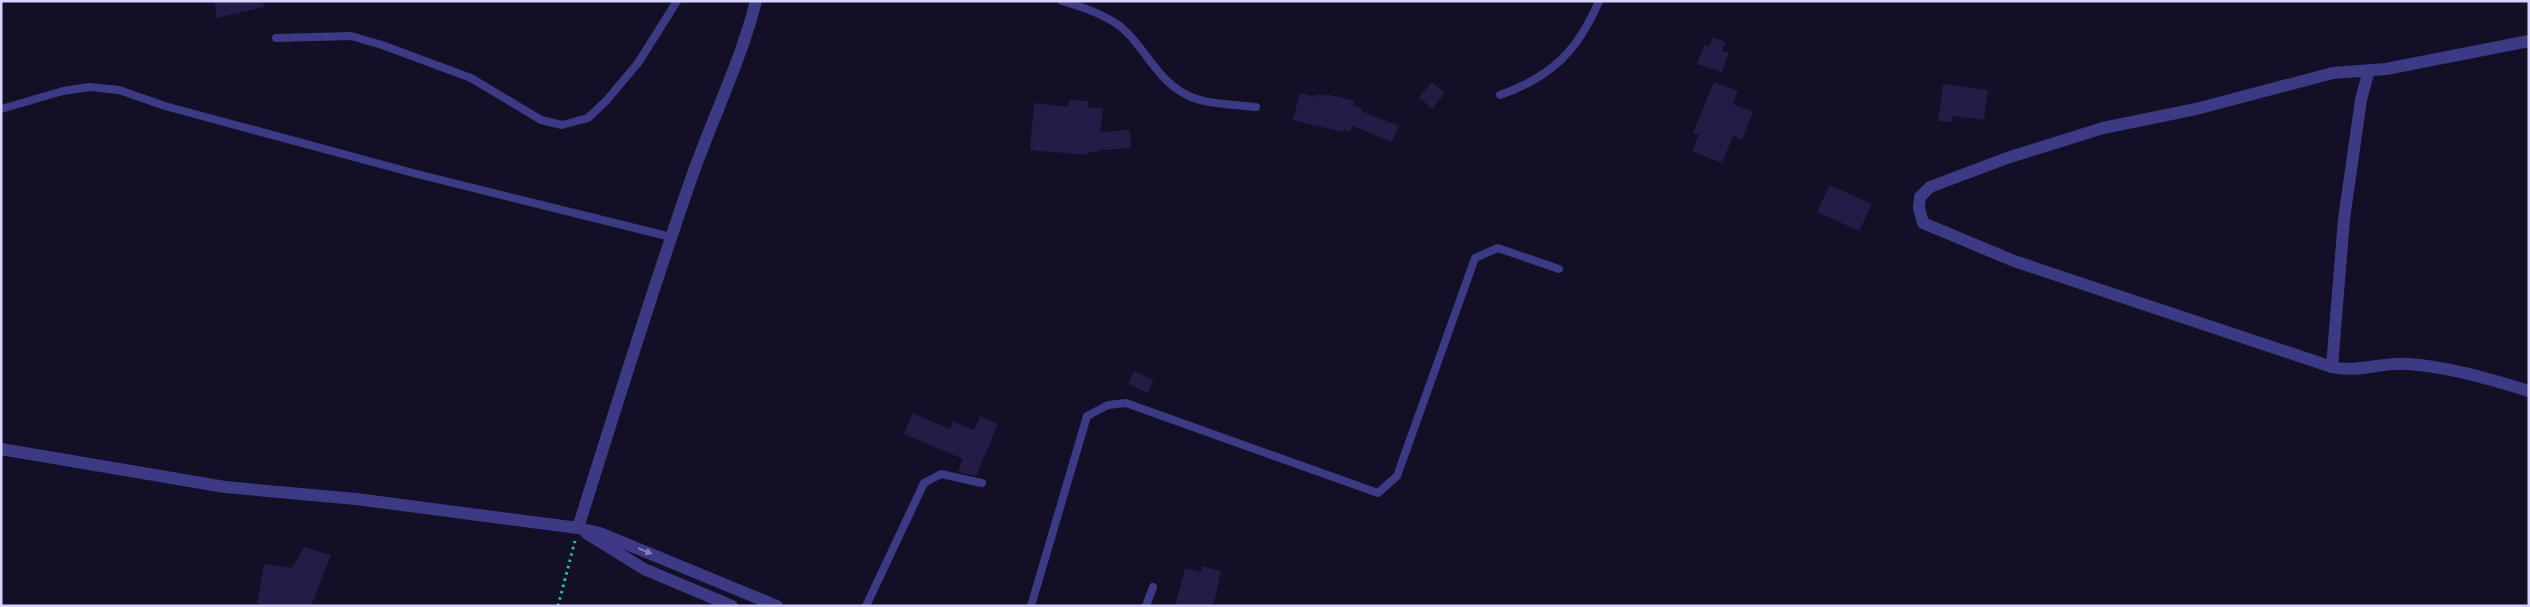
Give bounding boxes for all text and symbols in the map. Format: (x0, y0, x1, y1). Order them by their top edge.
one-way arrow (638, 548, 652, 556)

